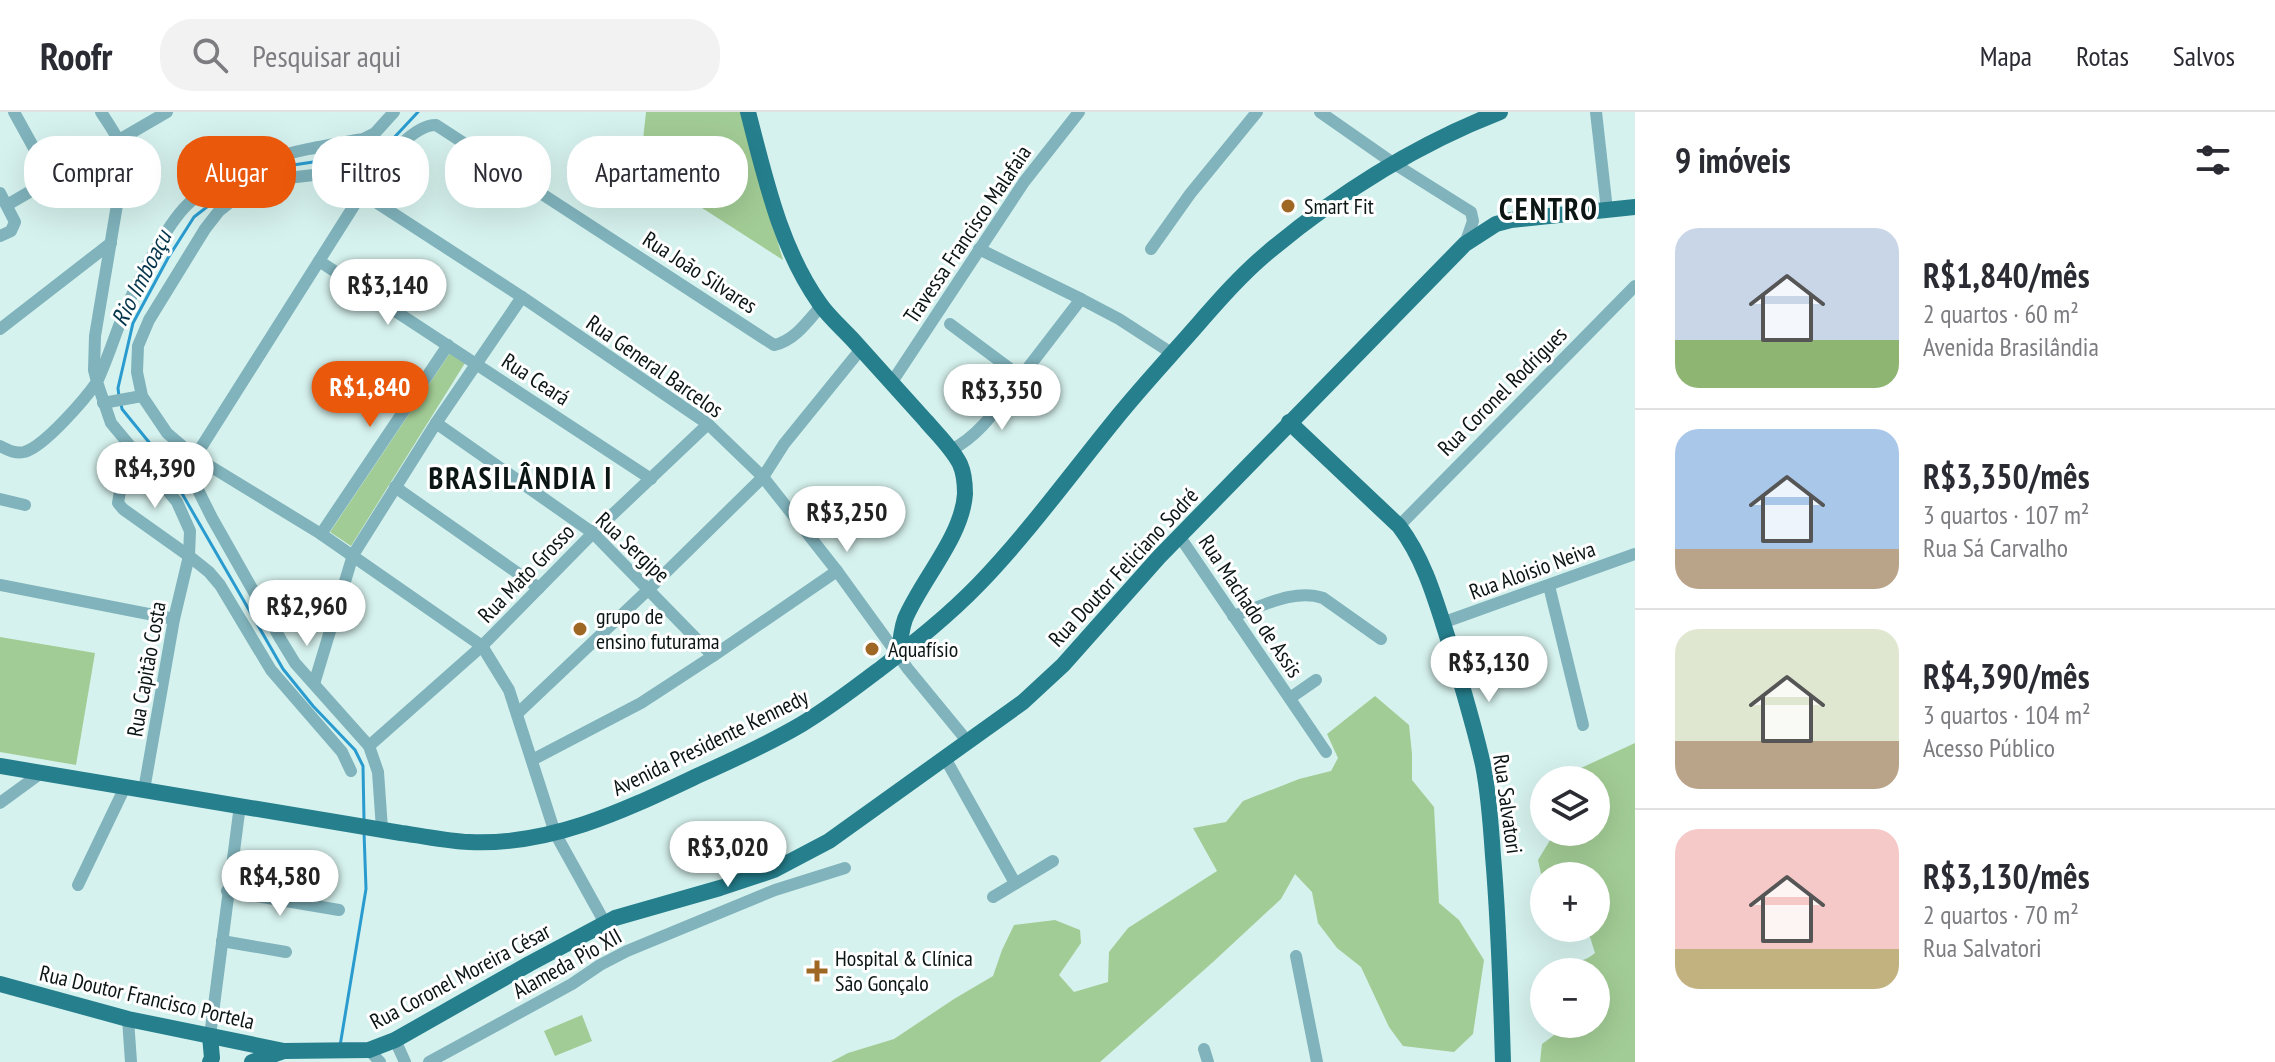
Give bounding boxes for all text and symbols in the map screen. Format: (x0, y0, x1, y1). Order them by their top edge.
search box (160, 19, 720, 91)
text: Roofr (40, 31, 112, 80)
icon: search (188, 33, 232, 77)
text: Pesquisar aqui (252, 36, 401, 75)
text: Mapa (1980, 37, 2032, 74)
text: Rotas (2076, 37, 2129, 74)
text: Salvos (2173, 37, 2235, 74)
chip: Comprar (24, 136, 161, 208)
chip: Alugar (177, 136, 296, 208)
chip: Filtros (312, 136, 429, 208)
chip: Novo (445, 136, 551, 208)
chip: Apartamento (567, 136, 748, 208)
text: 9 imóveis (1675, 138, 1791, 182)
icon: filters (2191, 138, 2235, 182)
street label: Travessa Francisco Malafaia (897, 140, 1037, 328)
district label: CENTRO (1499, 189, 1599, 228)
place label: Smart Fit (1304, 192, 1374, 220)
marker: Smart Fit (1279, 197, 1297, 215)
water label: Rio Imboaçu (104, 224, 179, 331)
street label: Rua João Silvares (638, 225, 762, 319)
text: R$1,840/mês (1923, 253, 2090, 297)
pin: R$3,140 (314, 259, 462, 327)
icon: home (1739, 260, 1835, 356)
text: R$3,140 (348, 268, 428, 301)
text: 2 quartos · 60 m² (1923, 297, 2079, 330)
street label: Rua General Barcelos (581, 308, 729, 424)
street label: Rua Coronel Rodrigues (1431, 320, 1573, 462)
text: Avenida Brasilândia (1923, 330, 2099, 363)
street label: Rua Ceará (497, 347, 575, 411)
pin: R$1,840 (296, 361, 444, 429)
pin: R$3,350 (928, 364, 1076, 432)
text: R$1,840 (330, 370, 410, 403)
text: R$3,350 (962, 373, 1042, 406)
pin: R$4,390 (81, 442, 229, 510)
text: R$4,390 (115, 451, 195, 484)
text: R$3,350/mês (1923, 454, 2090, 498)
district label: BRASILÂNDIA I (429, 458, 613, 497)
icon: home (1739, 461, 1835, 557)
street label: Rua Doutor Feliciano Sodré (1042, 482, 1204, 652)
pin: R$3,250 (773, 486, 921, 554)
text: R$3,250 (807, 495, 887, 528)
text: 3 quartos · 107 m² (1923, 498, 2089, 531)
street label: Rua Sergipe (590, 506, 676, 588)
street label: Rua Mato Grosso (472, 518, 580, 628)
street label: Rua Machado de Assis (1193, 529, 1309, 683)
text: Rua Sá Carvalho (1923, 531, 2068, 564)
street label: Rua Aloisio Neiva (1465, 534, 1599, 606)
pin: R$2,960 (233, 580, 381, 648)
text: R$2,960 (267, 589, 347, 622)
street label: Rua Capitão Costa (120, 599, 172, 739)
place label: grupo de ensino futurama (596, 602, 720, 655)
marker: grupo de ensino futurama (571, 620, 589, 638)
place label: Aquafísio (888, 635, 958, 663)
pin: R$3,130 (1415, 636, 1563, 704)
marker: Aquafísio (863, 640, 881, 658)
text: R$3,130 (1449, 645, 1529, 678)
text: R$4,390/mês (1923, 654, 2090, 698)
icon: home (1739, 661, 1835, 757)
street label: Avenida Presidente Kennedy (607, 682, 813, 802)
text: 3 quartos · 104 m² (1923, 698, 2091, 731)
text: Acesso Público (1923, 731, 2055, 764)
street label: Rua Salvatori (1487, 752, 1529, 856)
map controls (1530, 766, 1610, 1038)
button: layers (1530, 766, 1610, 846)
pin: R$3,020 (654, 821, 802, 889)
text: R$3,020 (688, 830, 768, 863)
pin: R$4,580 (206, 850, 354, 918)
text: R$3,130/mês (1923, 854, 2090, 898)
text: R$4,580 (240, 859, 320, 892)
icon: home (1739, 861, 1835, 957)
button: + (1530, 862, 1610, 942)
text: 2 quartos · 70 m² (1923, 898, 2079, 931)
street label: Rua Coronel Moreira César (365, 917, 555, 1035)
street label: Alameda Pio XII (508, 922, 626, 1004)
text: Rua Salvatori (1923, 931, 2042, 964)
place label: Hospital & Clínica São Gonçalo (835, 944, 973, 997)
button: − (1530, 958, 1610, 1038)
street label: Rua Doutor Francisco Portela (37, 959, 257, 1035)
marker: Hospital & Clínica São Gonçalo (806, 960, 828, 982)

